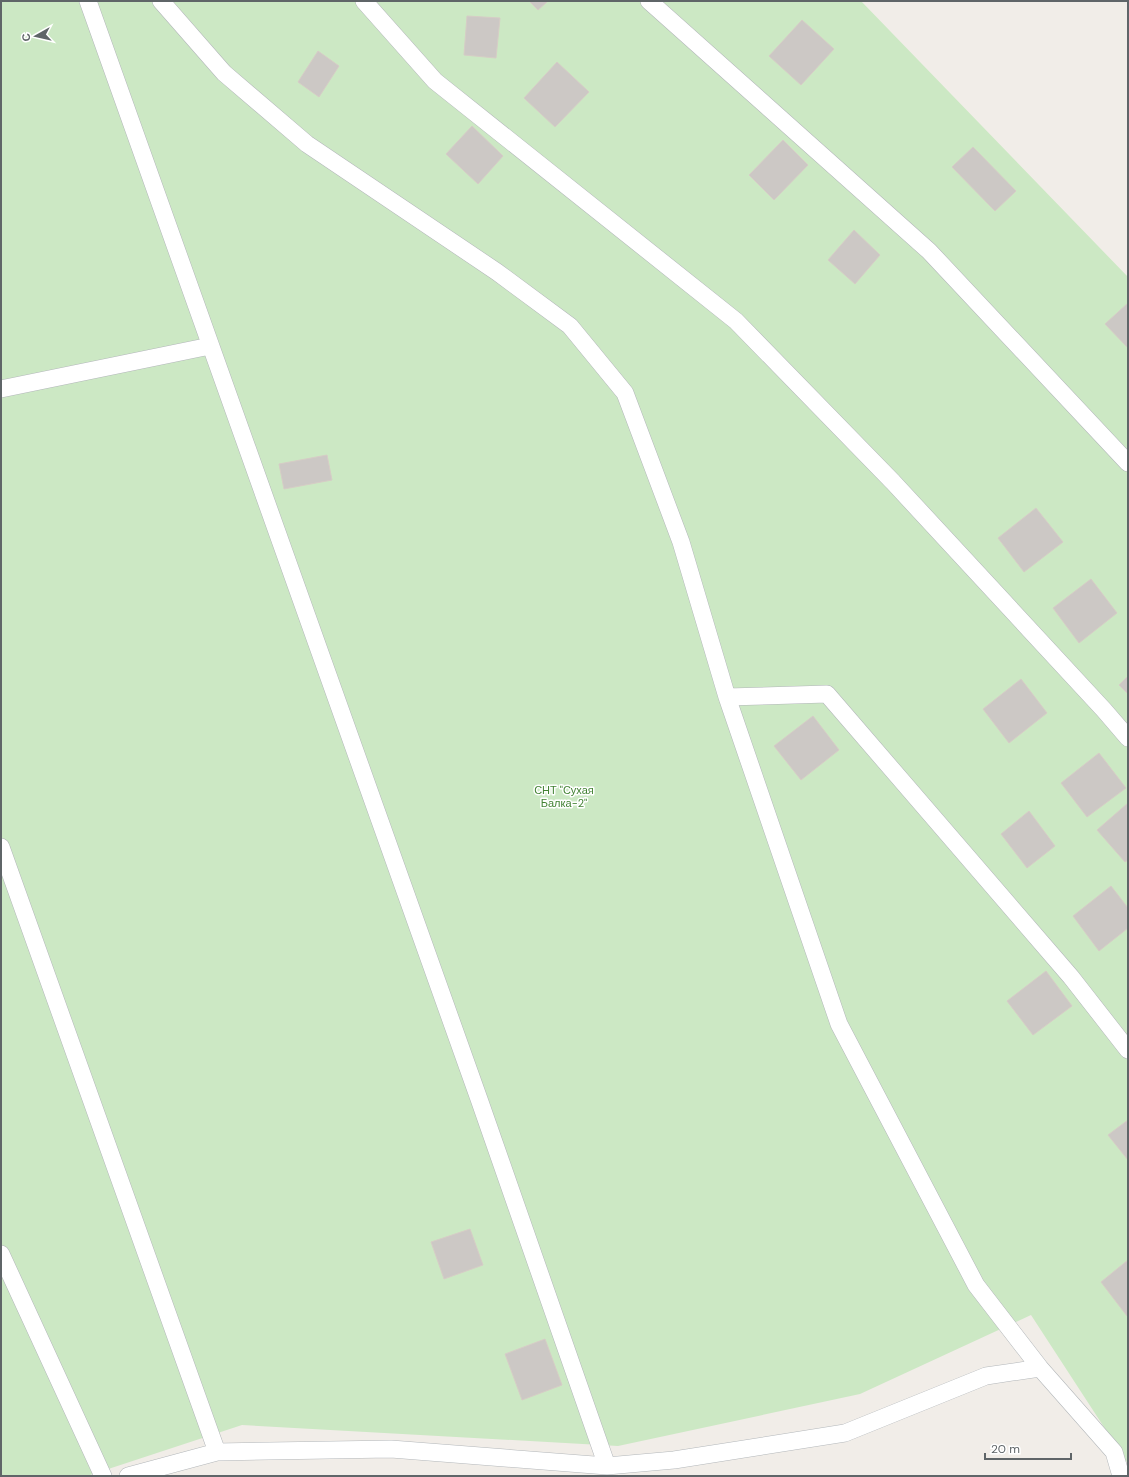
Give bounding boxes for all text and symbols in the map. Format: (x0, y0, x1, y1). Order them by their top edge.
north arrow (16, 16, 56, 56)
text: С (19, 32, 34, 42)
park label: СНТ "Сухая Балка-2" (534, 783, 594, 810)
scale bar (985, 1435, 1071, 1461)
text: 20 m (991, 1441, 1020, 1457)

